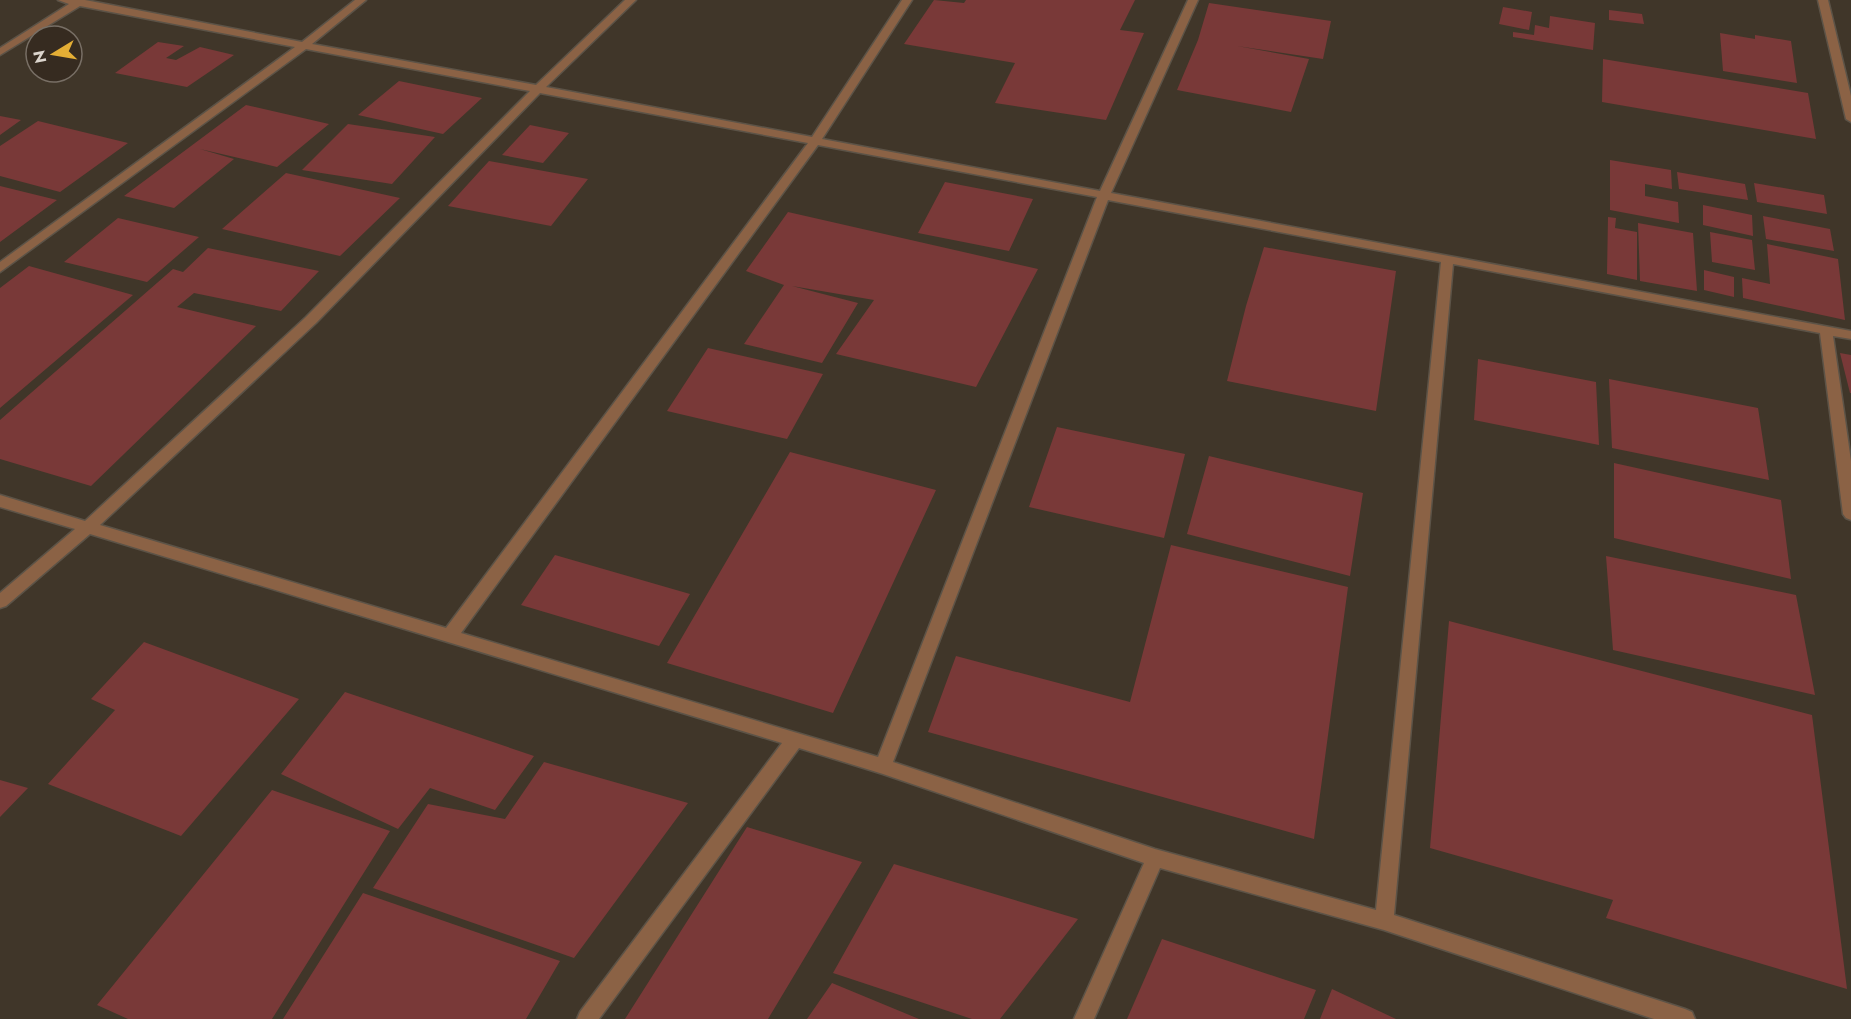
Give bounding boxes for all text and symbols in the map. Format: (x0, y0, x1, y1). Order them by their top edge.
north arrow (24, 24, 84, 84)
text: N (27, 48, 52, 65)

